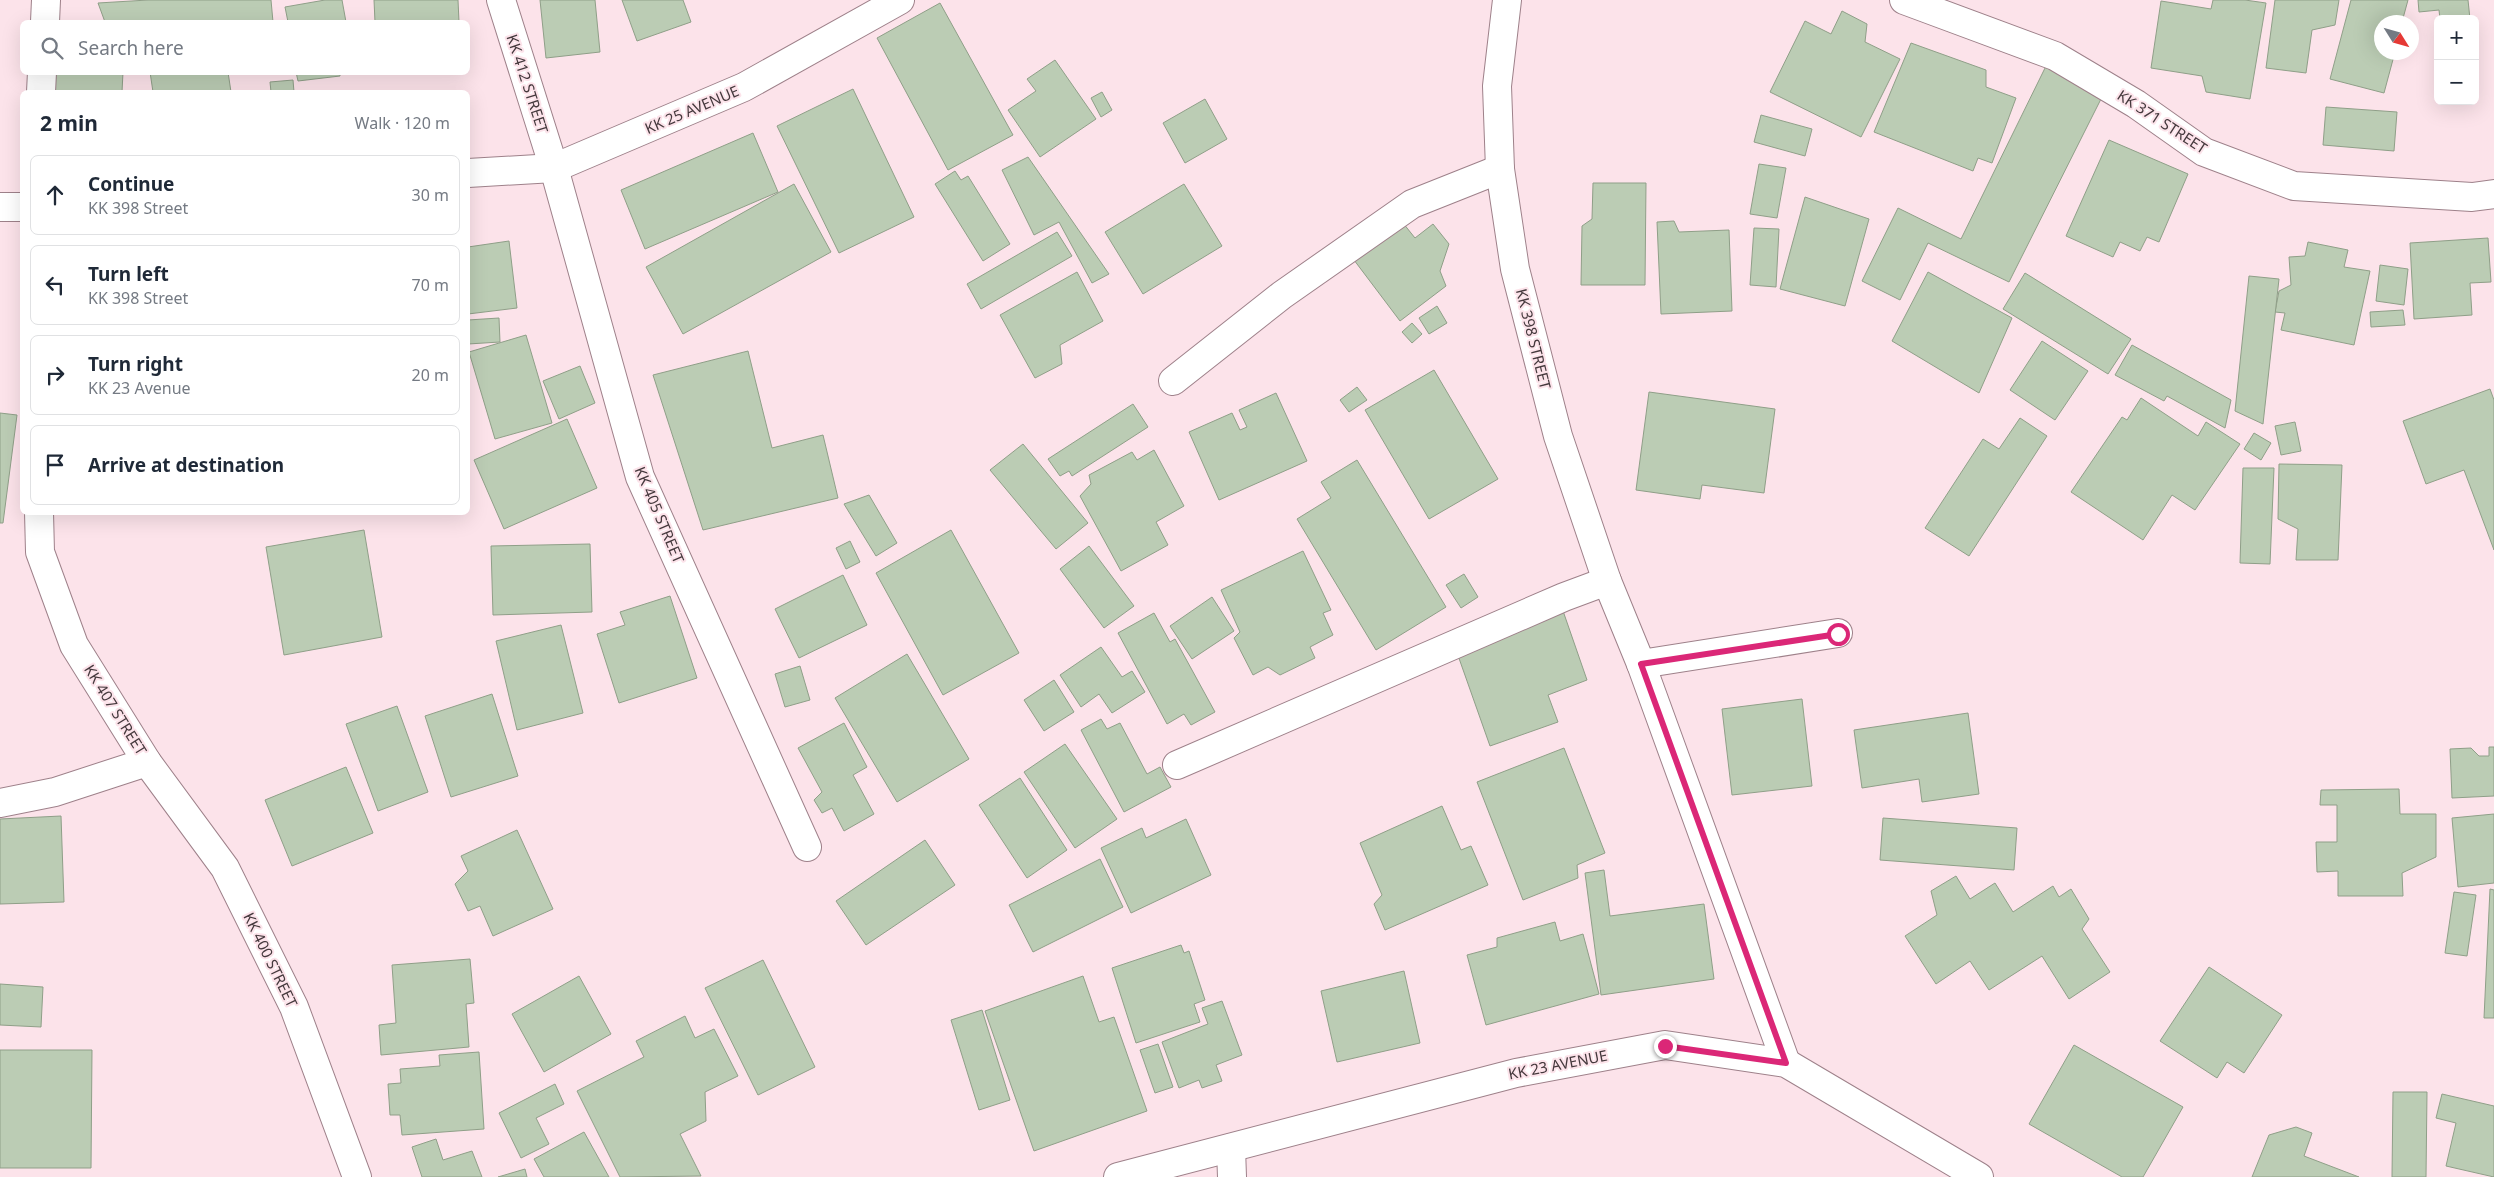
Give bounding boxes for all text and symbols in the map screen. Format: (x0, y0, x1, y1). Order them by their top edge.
north arrow (2374, 15, 2419, 60)
map controls (2434, 15, 2479, 105)
button: + (2434, 15, 2479, 60)
search box (20, 20, 470, 75)
street label: KK 412 STREET (503, 32, 554, 136)
icon: search (38, 34, 66, 62)
text: Search here (78, 35, 184, 61)
button: − (2434, 60, 2479, 105)
street label: KK 25 AVENUE (641, 80, 742, 138)
street label: KK 371 STREET (2114, 85, 2212, 158)
text: 2 min (40, 109, 98, 137)
text: Walk · 120 m (355, 112, 450, 134)
text: Continue (88, 171, 174, 197)
icon: ahead (41, 181, 69, 209)
text: 30 m (412, 184, 449, 206)
text: KK 398 Street (88, 197, 188, 219)
text: Turn left (88, 261, 169, 287)
icon: left (41, 271, 69, 299)
text: 70 m (412, 274, 449, 296)
street label: KK 398 STREET (1512, 286, 1556, 392)
text: KK 398 Street (88, 287, 188, 309)
text: Turn right (88, 351, 183, 377)
icon: right (41, 361, 69, 389)
text: 20 m (412, 364, 449, 386)
text: KK 23 Avenue (88, 377, 191, 399)
icon: arrive (41, 451, 69, 479)
text: Arrive at destination (88, 452, 284, 478)
street label: KK 405 STREET (631, 463, 690, 567)
route start (1827, 623, 1850, 646)
street label: KK 407 STREET (80, 660, 152, 759)
street label: KK 400 STREET (239, 909, 303, 1011)
route end (1654, 1035, 1677, 1058)
street label: KK 23 AVENUE (1507, 1045, 1609, 1083)

